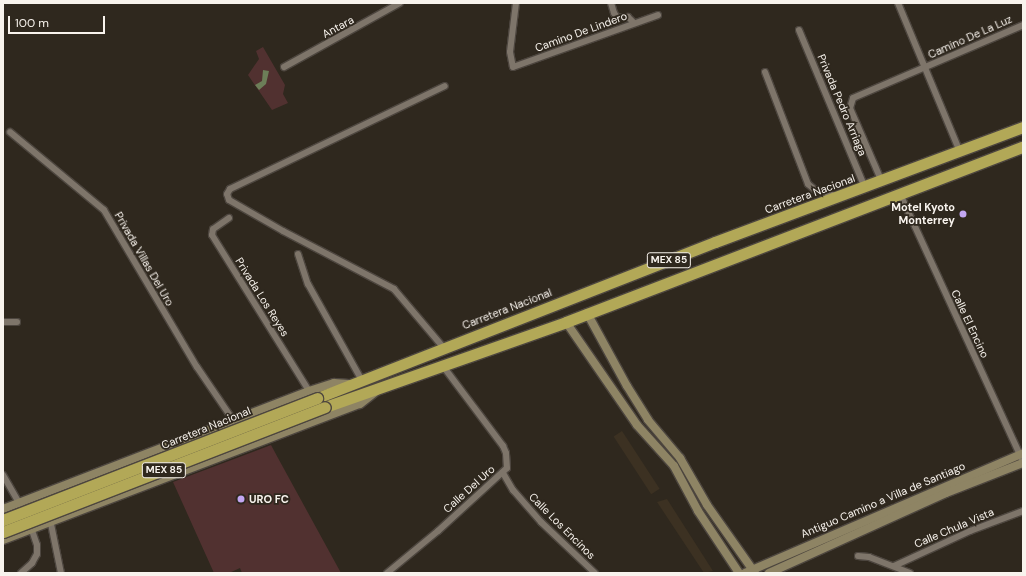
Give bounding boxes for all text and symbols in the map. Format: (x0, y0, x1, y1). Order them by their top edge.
scale bar (10, 8, 107, 34)
street label: Camino De Lindero (533, 9, 629, 55)
street label: Antara (320, 13, 356, 41)
street label: Camino De La Luz (926, 13, 1014, 61)
text: 100 m (15, 15, 49, 31)
street label: Privada Pedro Arriaga (815, 52, 869, 158)
street label: Carretera Nacional (763, 172, 857, 216)
place label: Motel Kyoto Monterrey (891, 201, 955, 227)
marker: Motel Kyoto Monterrey (958, 209, 968, 219)
street label: Privada Villas Del Uro (112, 210, 176, 308)
road number: MEX 85 (646, 252, 692, 268)
street label: Privada Los Reyes (232, 255, 292, 339)
street label: Carretera Nacional (460, 286, 554, 332)
street label: Calle El Encino (948, 288, 992, 360)
street label: Carretera Nacional (159, 404, 253, 452)
street label: Antiguo Camino a Villa de Santiago (799, 459, 967, 541)
road number: MEX 85 (141, 462, 187, 478)
street label: Calle Del Uro (441, 462, 497, 516)
street label: Calle Los Encinos (526, 490, 598, 562)
place label: URO FC (249, 492, 289, 506)
marker: URO FC (236, 494, 246, 504)
street label: Calle Chula Vista (912, 505, 996, 551)

